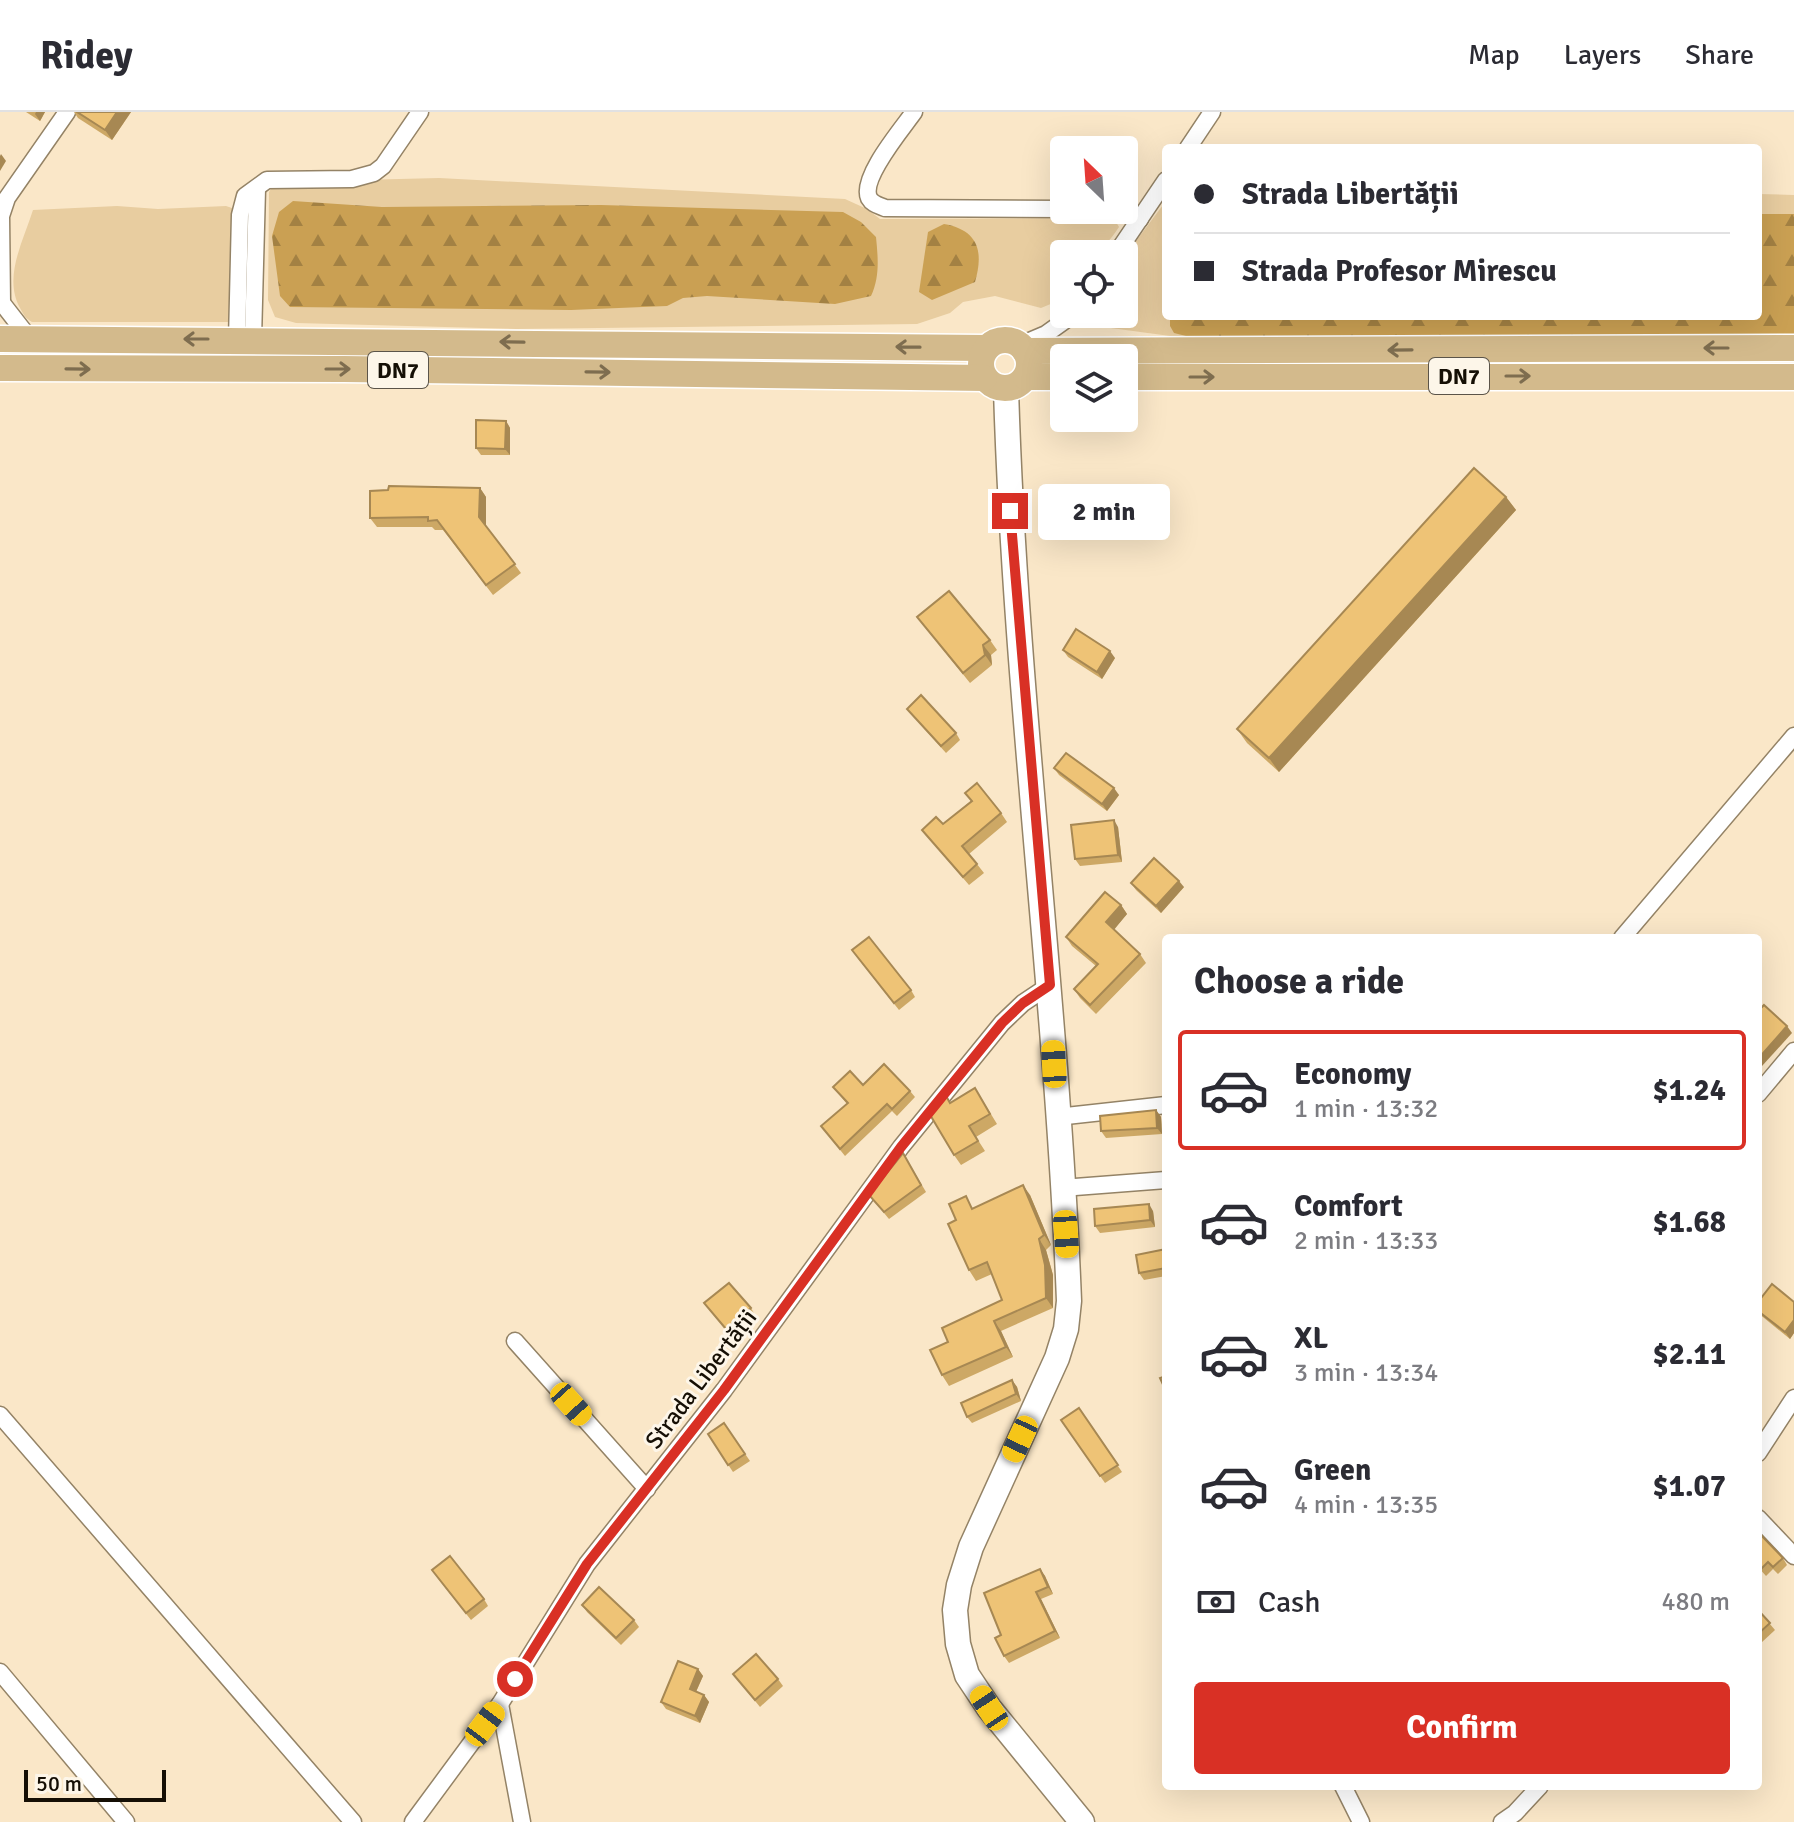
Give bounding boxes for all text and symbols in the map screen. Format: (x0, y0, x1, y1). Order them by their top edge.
text: Ridey (40, 32, 133, 79)
text: Map (1468, 38, 1520, 72)
text: Layers (1564, 38, 1641, 72)
text: Share (1685, 38, 1754, 72)
north arrow (1050, 136, 1138, 224)
map controls (1050, 136, 1138, 432)
text: Strada Libertății (1242, 176, 1459, 213)
button: locate (1050, 240, 1138, 328)
text: Strada Profesor Mirescu (1242, 253, 1557, 290)
one-way arrow (183, 331, 210, 347)
one-way arrow (499, 334, 526, 350)
one-way arrow (895, 340, 922, 355)
one-way arrow (1703, 340, 1730, 356)
one-way arrow (1387, 342, 1414, 358)
button: layers (1050, 344, 1138, 432)
road number: DN7 (368, 352, 428, 388)
road number: DN7 (1429, 358, 1489, 394)
one-way arrow (64, 361, 91, 377)
one-way arrow (324, 361, 351, 377)
one-way arrow (584, 364, 611, 380)
one-way arrow (1504, 368, 1531, 384)
one-way arrow (1188, 369, 1215, 385)
callout: 2 min (1038, 483, 1170, 539)
route end (992, 493, 1028, 529)
text: 2 min (1073, 496, 1135, 528)
text: Choose a ride (1194, 959, 1404, 1004)
car (1041, 1039, 1067, 1089)
icon: car (1198, 1054, 1270, 1126)
text: Economy (1294, 1056, 1411, 1093)
text: $1.24 (1653, 1072, 1726, 1109)
text: 1 min · 13:32 (1294, 1093, 1438, 1125)
icon: car (1198, 1186, 1270, 1258)
text: Comfort (1294, 1188, 1403, 1225)
text: $1.68 (1653, 1204, 1726, 1241)
car (1052, 1209, 1080, 1259)
text: 2 min · 13:33 (1294, 1225, 1438, 1257)
street label: Strada Libertății (639, 1303, 763, 1455)
icon: car (1198, 1318, 1270, 1390)
text: XL (1294, 1320, 1328, 1357)
text: $2.11 (1653, 1336, 1726, 1373)
text: 3 min · 13:34 (1294, 1357, 1438, 1389)
car (546, 1378, 596, 1430)
car (999, 1412, 1041, 1466)
icon: car (1198, 1450, 1270, 1522)
text: Green (1294, 1452, 1371, 1489)
text: $1.07 (1653, 1468, 1726, 1505)
text: 4 min · 13:35 (1294, 1489, 1438, 1521)
icon: cash (1194, 1580, 1238, 1624)
text: Cash (1258, 1584, 1321, 1621)
text: 480 m (1661, 1586, 1730, 1618)
route start (497, 1661, 533, 1697)
car (966, 1681, 1012, 1735)
button: Confirm (1194, 1682, 1730, 1774)
car (461, 1698, 509, 1750)
scale bar (24, 1766, 166, 1802)
text: 50 m (36, 1770, 82, 1797)

